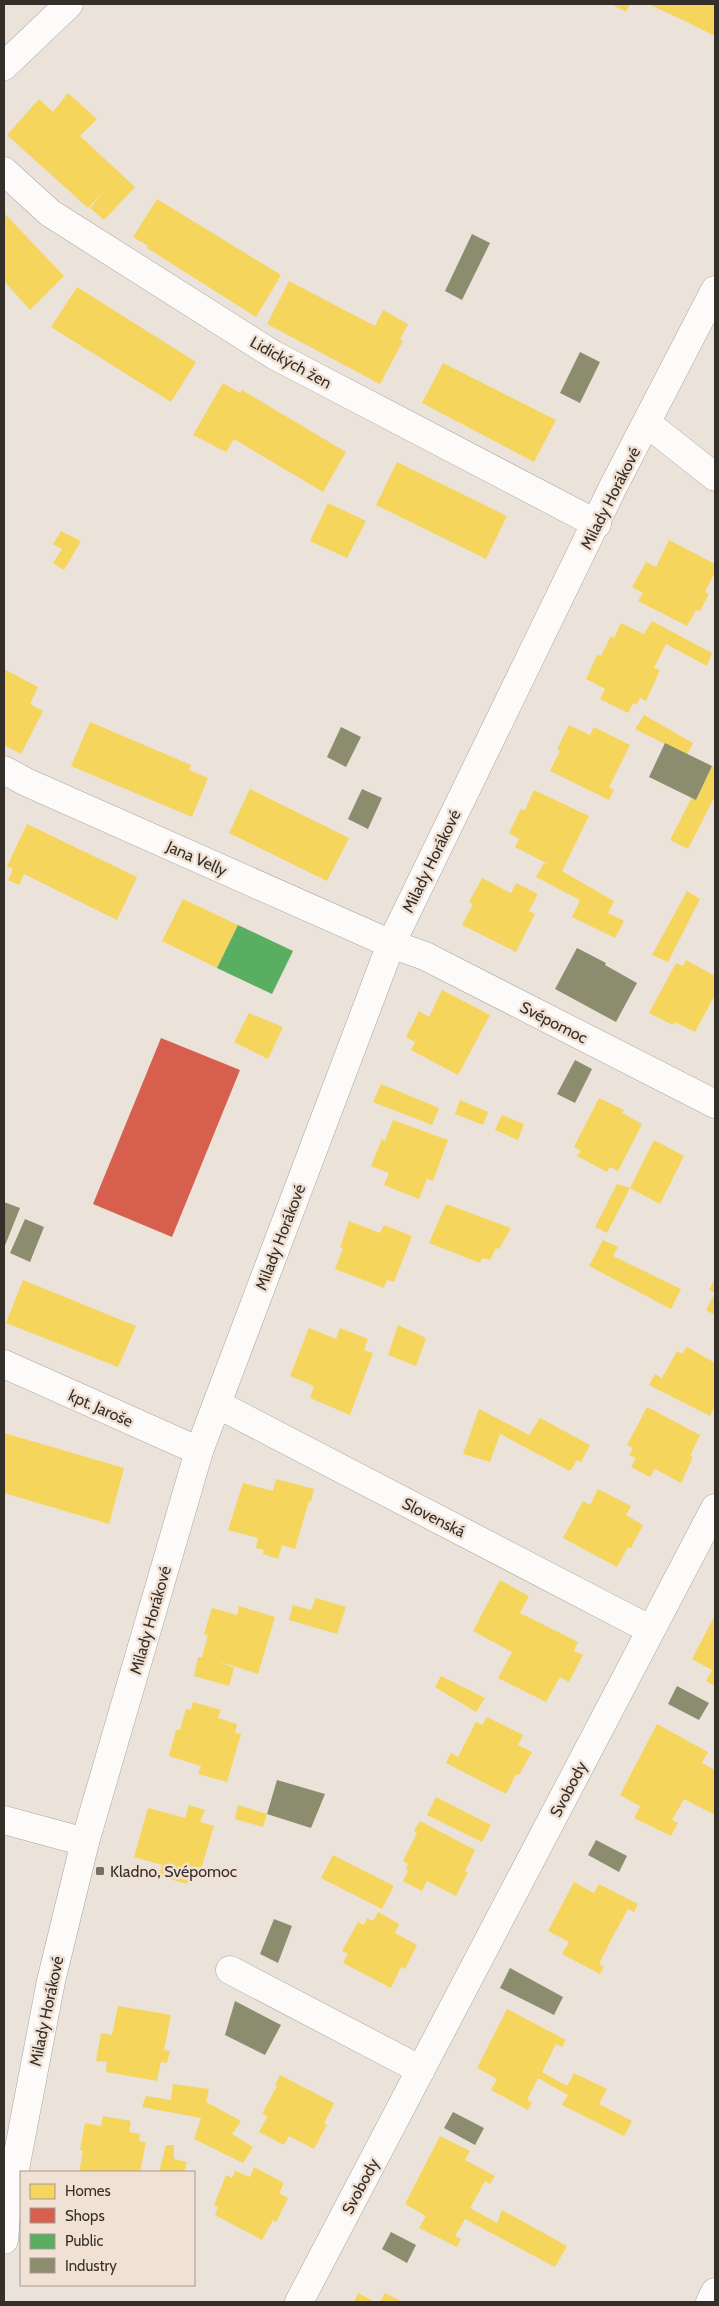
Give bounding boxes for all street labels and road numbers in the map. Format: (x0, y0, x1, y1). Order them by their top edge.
street label: Lidických žen (247, 332, 335, 393)
street label: Milady Horákové (577, 444, 644, 552)
street label: Milady Horákové (398, 807, 465, 916)
street label: Jana Velly (163, 836, 230, 880)
street label: Svépomoc (517, 997, 591, 1047)
street label: Milady Horákové (252, 1181, 309, 1293)
street label: kpt. Jaroše (66, 1386, 136, 1431)
street label: Slovenská (399, 1494, 469, 1541)
street label: Milady Horákové (126, 1564, 175, 1677)
street label: Svobody (546, 1758, 591, 1820)
street label: Milady Horákové (26, 1954, 67, 2068)
street label: Svobody (338, 2155, 383, 2217)

